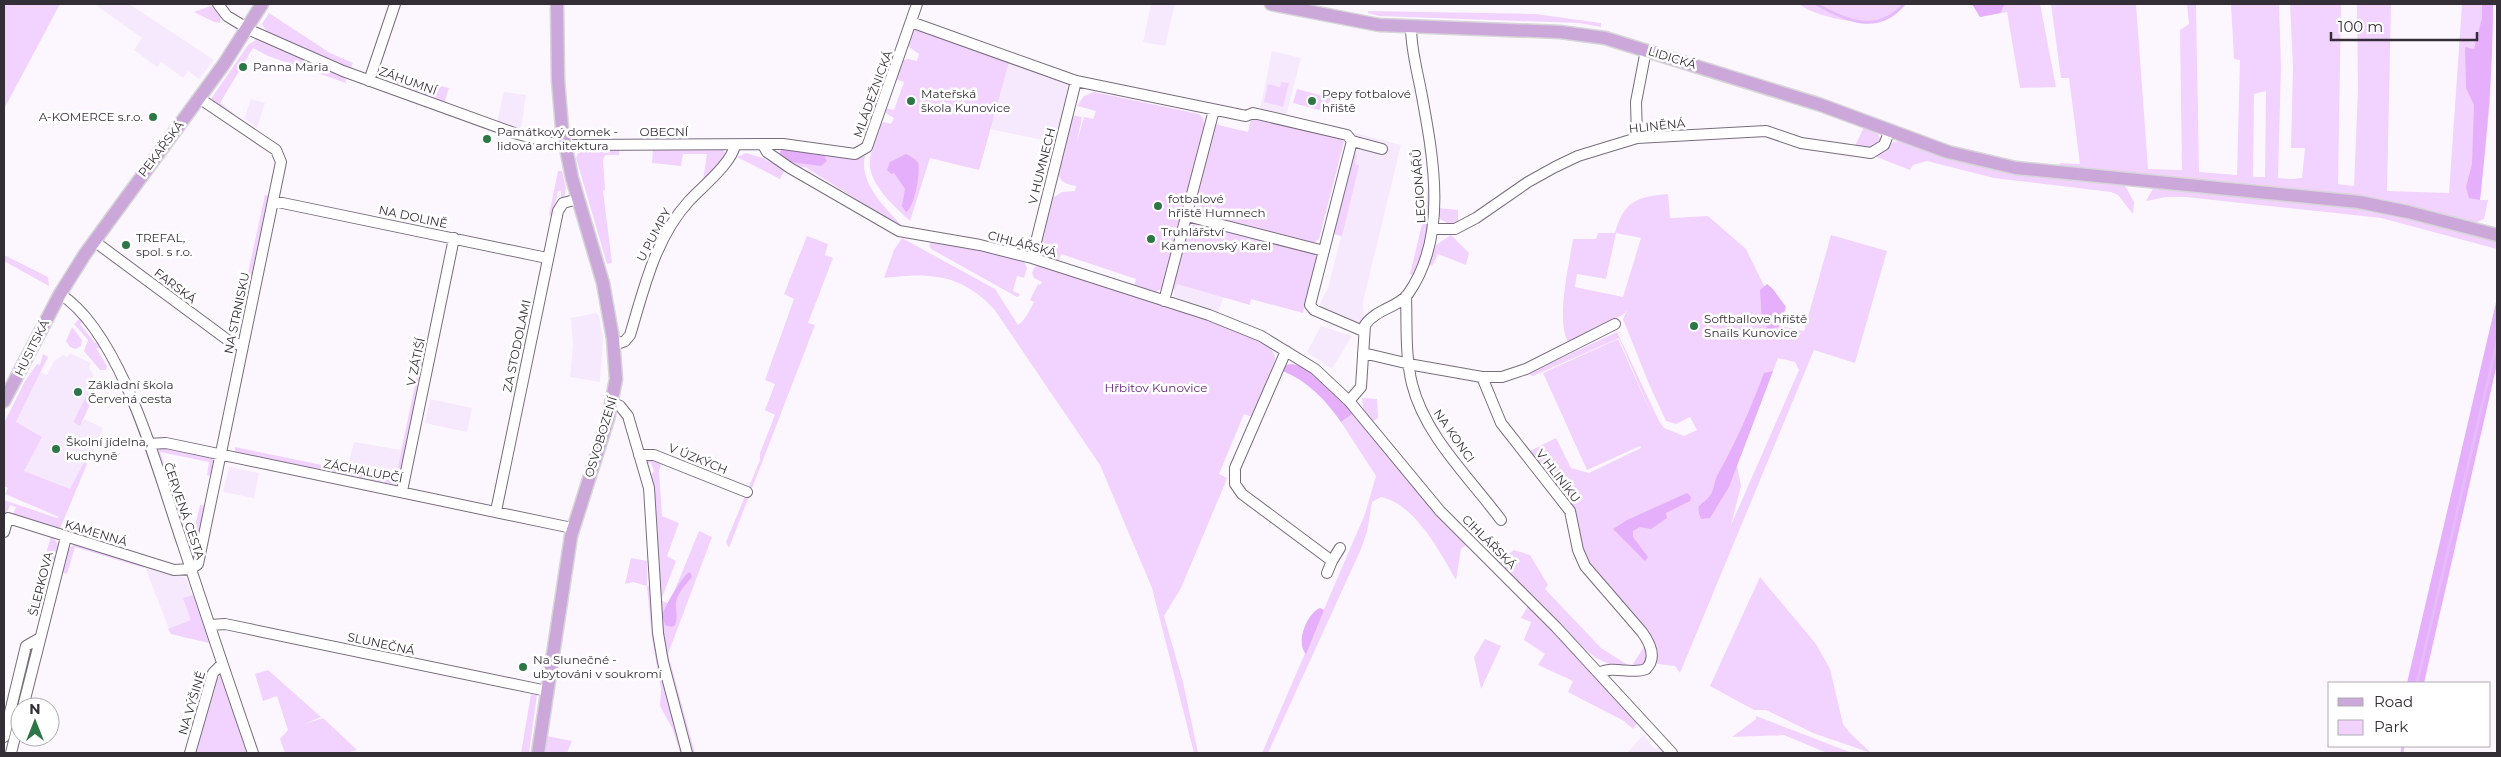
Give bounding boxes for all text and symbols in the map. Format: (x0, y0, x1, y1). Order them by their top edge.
scale bar (2331, 10, 2477, 42)
text: 100 m (2338, 17, 2383, 36)
street label: LIDICKÁ (1646, 43, 1698, 72)
street label: MLÁDEŽNICKÁ (850, 48, 895, 139)
place label: Panna Maria (253, 59, 329, 74)
marker: Panna Maria (237, 61, 249, 73)
street label: ZÁHUMNÍ (377, 63, 440, 98)
place label: Mateřská škola Kunovice (921, 86, 1010, 115)
place label: Pepy fotbalové hřiště (1322, 86, 1411, 115)
marker: Mateřská škola Kunovice (905, 95, 917, 107)
marker: Pepy fotbalové hřiště (1306, 95, 1318, 107)
place label: A-KOMERCE s.r.o. (39, 109, 143, 124)
marker: A-KOMERCE s.r.o. (147, 111, 159, 123)
street label: HLINĚNÁ (1628, 115, 1686, 136)
street label: PEKAŘSKÁ (135, 117, 187, 180)
place label: Památkový domek - lidová architektura (497, 124, 618, 153)
street label: OBECNÍ (639, 124, 689, 139)
street label: V HUMNECH (1025, 126, 1058, 206)
marker: Památkový domek - lidová architektura (481, 133, 493, 145)
street label: LEGIONÁŘŮ (1408, 148, 1429, 224)
place label: fotbalové hřiště Humnech (1168, 191, 1266, 220)
marker: fotbalové hřiště Humnech (1152, 200, 1164, 212)
street label: NA DOLINĚ (377, 202, 449, 231)
street label: U PUMPY (633, 205, 674, 264)
place label: Truhlářství Kamenovský Karel (1161, 224, 1271, 253)
street label: CIHLÁŘSKÁ (986, 227, 1058, 260)
place label: TREFAL, spol. s r.o. (136, 230, 192, 259)
marker: Truhlářství Kamenovský Karel (1145, 233, 1157, 245)
marker: TREFAL, spol. s r.o. (120, 239, 132, 251)
street label: FARSKÁ (151, 265, 200, 306)
street label: NA STRNISKU (221, 271, 252, 355)
street label: ZA STODOLAMI (499, 298, 534, 394)
place label: Softballove hřiště Snails Kunovice (1704, 311, 1807, 340)
street label: HUSITSKÁ (11, 317, 52, 378)
marker: Softballove hřiště Snails Kunovice (1688, 320, 1700, 332)
street label: V ZÁTIŠÍ (403, 336, 428, 387)
place label: Základní škola Červená cesta (88, 377, 174, 406)
park label: Hřbitov Kunovice (1105, 380, 1207, 395)
marker: Základní škola Červená cesta (72, 386, 84, 398)
street label: OSVOBOZENÍ (581, 394, 620, 479)
street label: NA KONCI (1431, 406, 1478, 465)
place label: Školní jídelna, kuchyně (66, 434, 148, 463)
street label: V ÚZKÝCH (666, 440, 730, 477)
marker: Školní jídelna, kuchyně (50, 443, 62, 455)
street label: V HLINÍKU (1533, 446, 1584, 505)
street label: ZÁCHALUPČÍ (322, 455, 404, 486)
street label: ČERVENÁ CESTA (161, 460, 208, 562)
street label: CIHLÁŘSKÁ (1459, 511, 1520, 572)
street label: KAMENNÁ (63, 516, 130, 549)
street label: ŠLERKOVA (25, 550, 56, 618)
street label: SLUNEČNÁ (346, 629, 417, 658)
place label: Na Slunečné - ubytováni v soukromí (533, 652, 663, 681)
marker: Na Slunečné - ubytováni v soukromí (517, 661, 529, 673)
street label: NA VÝŠINĚ (175, 669, 208, 737)
legend (2328, 682, 2491, 747)
text: Road (2374, 692, 2413, 711)
north arrow (10, 697, 60, 747)
text: N (29, 700, 41, 718)
text: Park (2374, 717, 2408, 736)

